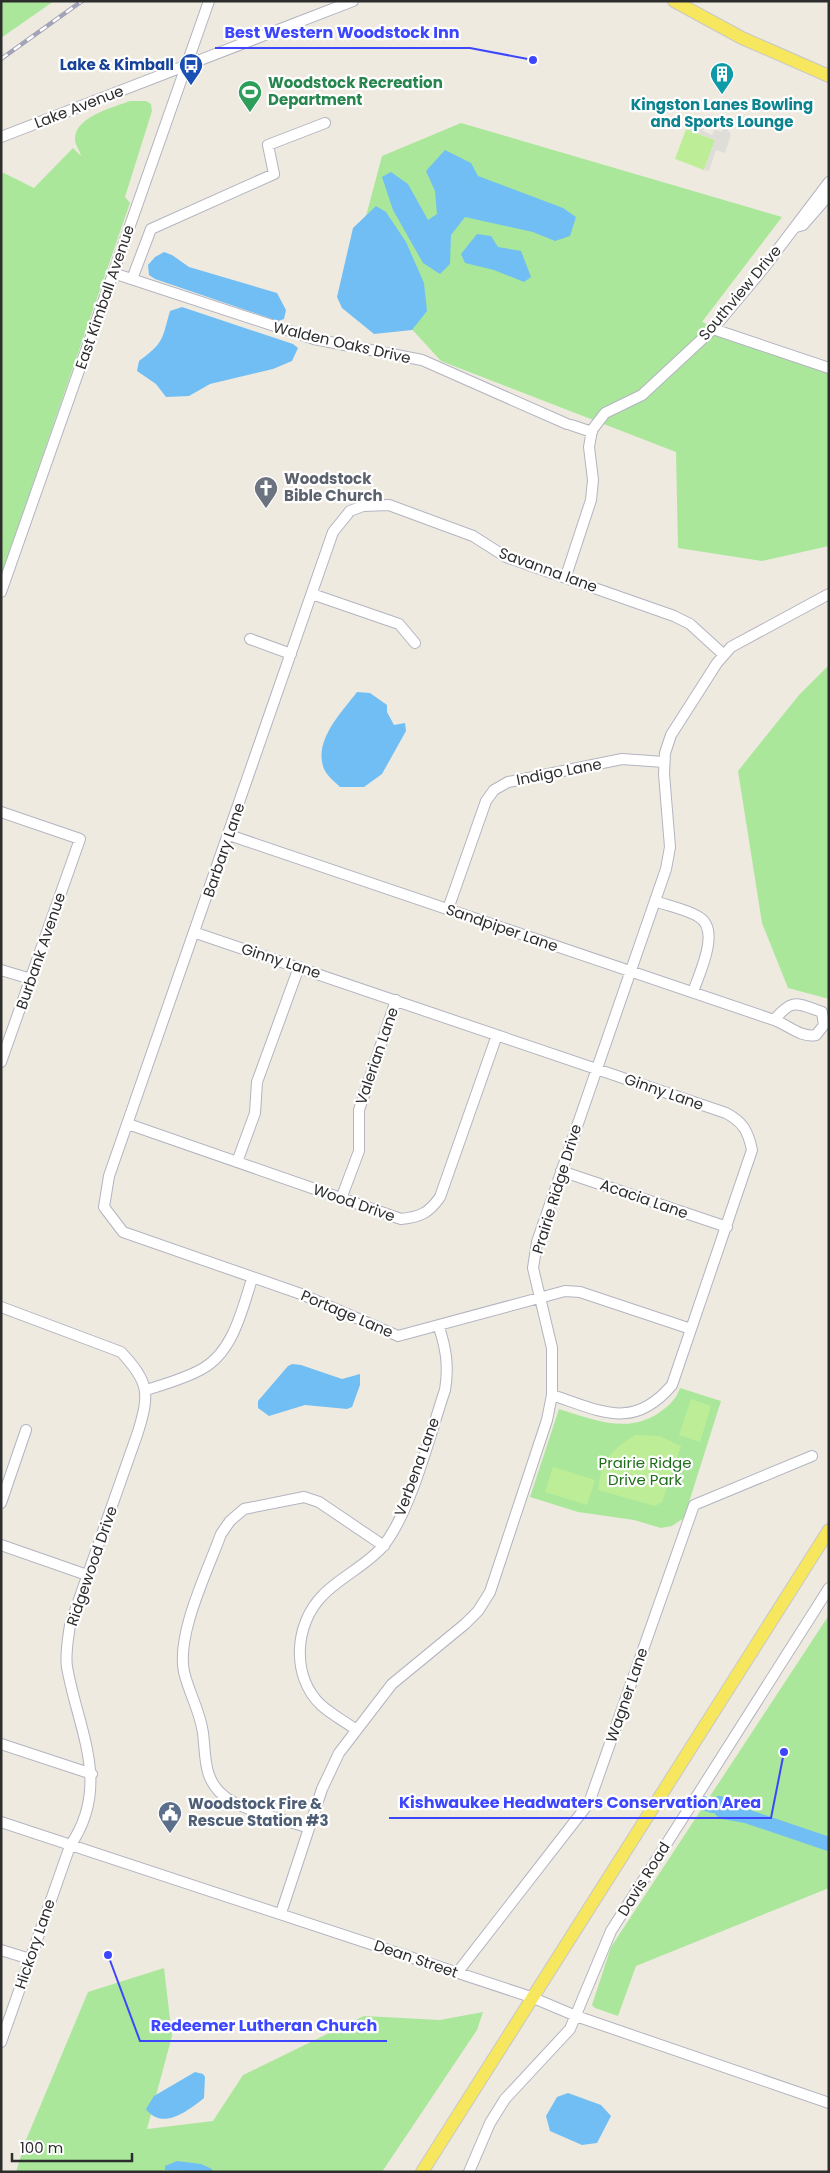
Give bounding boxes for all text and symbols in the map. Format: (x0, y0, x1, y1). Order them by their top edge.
callout: Best Western Woodstock Inn (215, 17, 470, 48)
text: Best Western Woodstock Inn (224, 21, 460, 44)
bus stop icon: Lake & Kimball (178, 52, 204, 86)
place label: Lake & Kimball (60, 54, 174, 75)
building icon: Kingston Lanes Bowling and Sports Lounge (709, 61, 735, 95)
place label: Woodstock Recreation Department (268, 72, 443, 110)
sports icon: Woodstock Recreation Department (237, 79, 263, 113)
street label: Lake Avenue (31, 80, 126, 133)
place label: Kingston Lanes Bowling and Sports Lounge (631, 94, 813, 132)
street label: East Kimball Avenue (70, 222, 139, 372)
street label: Southview Drive (694, 241, 786, 345)
street label: Walden Oaks Drive (271, 316, 413, 369)
place label: Woodstock Bible Church (284, 468, 383, 506)
church icon: Woodstock Bible Church (253, 475, 279, 509)
street label: Savanna lane (496, 542, 600, 597)
street label: Indigo Lane (514, 753, 603, 790)
street label: Barbary Lane (198, 800, 250, 900)
street label: Burbank Avenue (11, 890, 70, 1012)
street label: Sandpiper Lane (443, 899, 561, 957)
street label: Ginny Lane (239, 938, 324, 983)
street label: Valerian Lane (350, 1004, 403, 1107)
street label: Ginny Lane (622, 1068, 707, 1115)
street label: Prairie Ridge Drive (527, 1121, 586, 1256)
street label: Acacia Lane (597, 1174, 691, 1223)
street label: Wood Drive (310, 1179, 398, 1226)
street label: Portage Lane (298, 1285, 397, 1342)
street label: Verbena Lane (389, 1414, 444, 1519)
park label: Prairie Ridge Drive Park (598, 1452, 692, 1490)
street label: Ridgewood Drive (61, 1503, 122, 1629)
street label: Wagner Lane (600, 1645, 653, 1745)
callout: Kishwaukee Headwaters Conservation Area (389, 1787, 771, 1818)
text: Kishwaukee Headwaters Conservation Area (399, 1791, 761, 1814)
place label: Woodstock Fire & Rescue Station #3 (188, 1793, 329, 1831)
public building icon: Woodstock Fire & Rescue Station #3 (157, 1800, 183, 1834)
street label: Davis Road (612, 1838, 675, 1920)
street label: Hickory Lane (9, 1896, 60, 1992)
street label: Dean Street (371, 1934, 461, 1983)
callout: Redeemer Lutheran Church (140, 2010, 387, 2041)
text: Redeemer Lutheran Church (151, 2014, 377, 2037)
scale bar (12, 2130, 132, 2162)
text: 100 m (20, 2137, 63, 2158)

